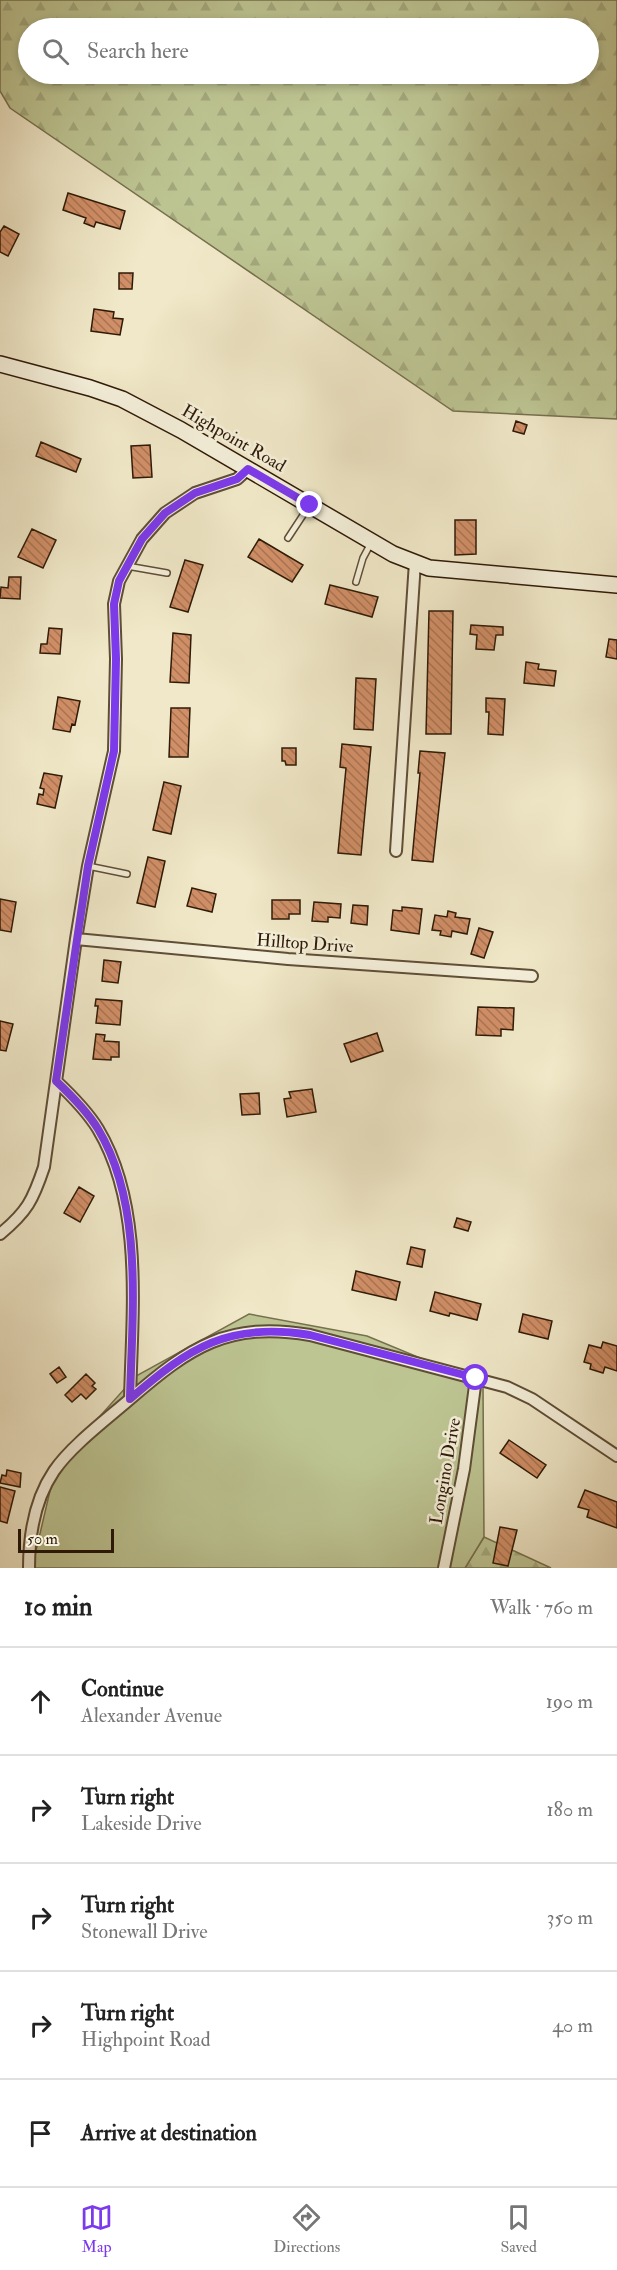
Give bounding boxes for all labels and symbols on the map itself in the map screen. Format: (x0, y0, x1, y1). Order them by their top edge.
street label: Highpoint Road (177, 399, 290, 478)
route end (296, 491, 322, 517)
street label: Hilltop Drive (256, 929, 355, 958)
route start (462, 1364, 488, 1390)
street label: Longino Drive (425, 1416, 466, 1526)
scale bar (18, 1526, 114, 1554)

